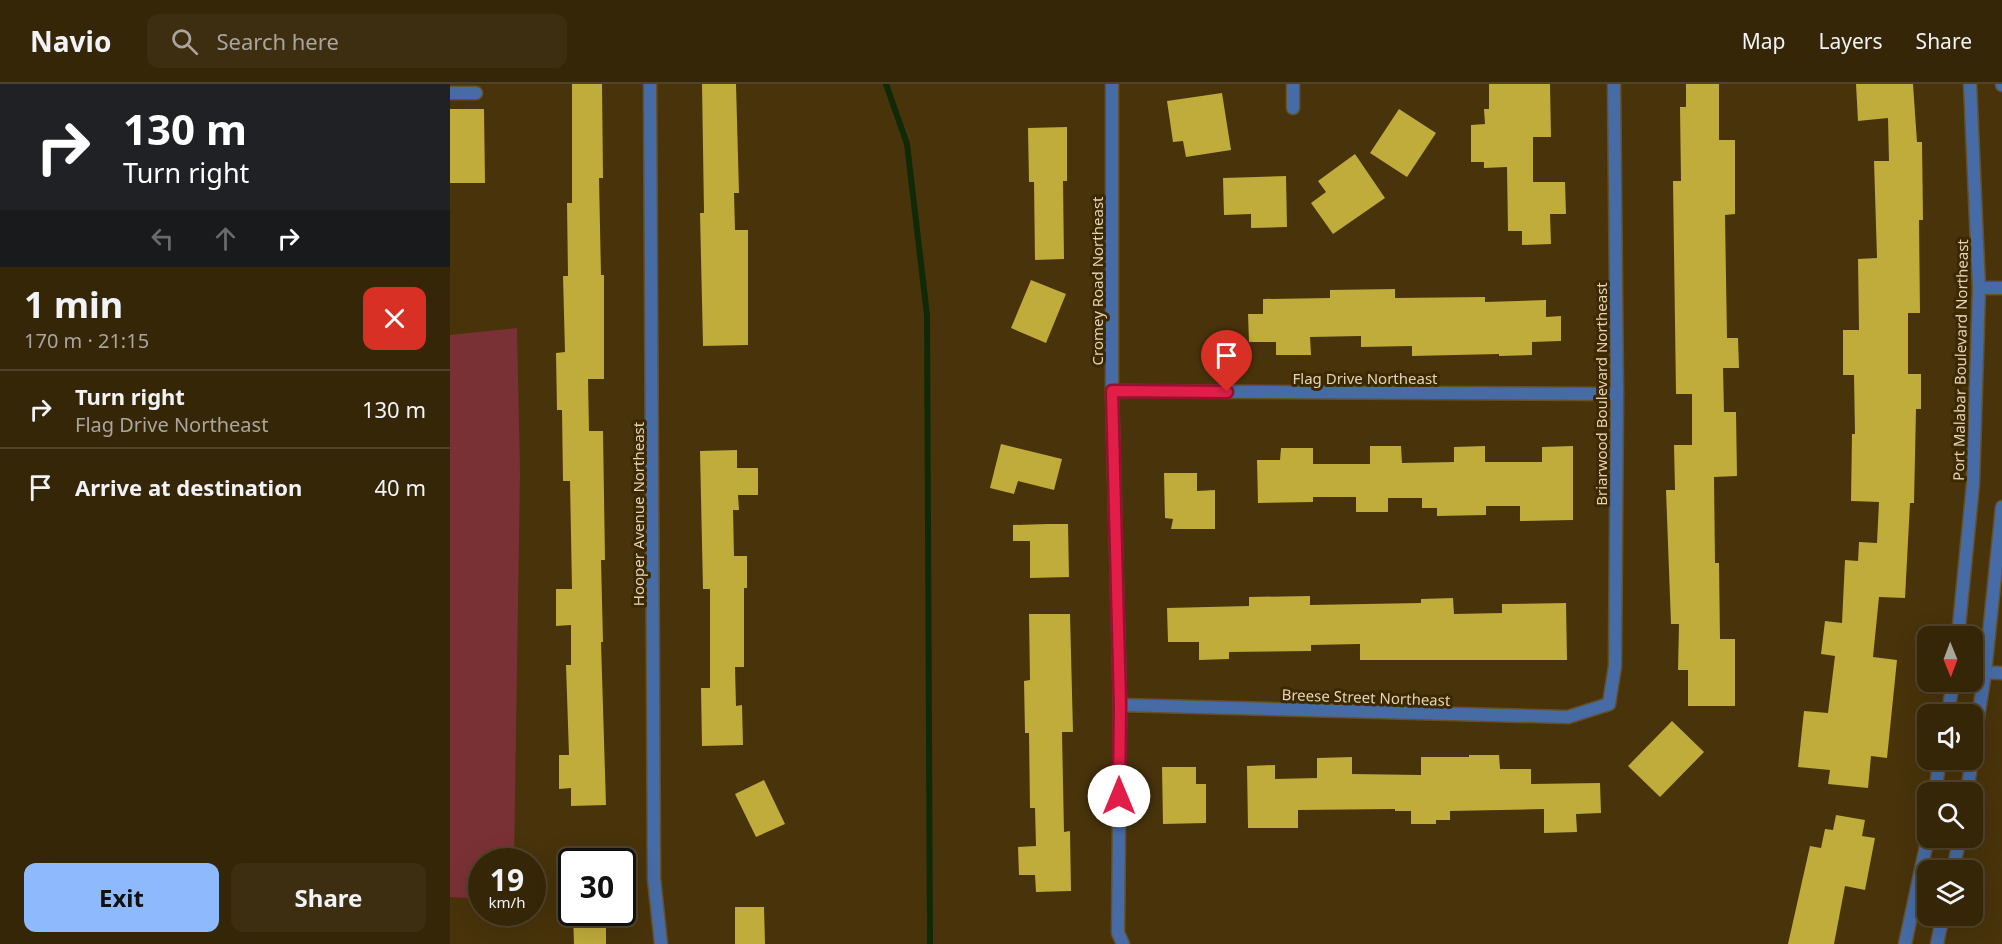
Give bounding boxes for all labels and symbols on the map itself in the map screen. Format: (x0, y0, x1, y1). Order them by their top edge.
street label: Cromey Road Northeast (1087, 196, 1107, 365)
street label: Port Malabar Boulevard Northeast (1948, 238, 1972, 481)
street label: Briarwood Boulevard Northeast (1591, 282, 1611, 506)
pin (1201, 330, 1252, 392)
street label: Flag Drive Northeast (1292, 368, 1438, 388)
street label: Hooper Avenue Northeast (628, 421, 648, 606)
north arrow (1917, 626, 1983, 692)
street label: Breese Street Northeast (1281, 684, 1451, 710)
position arrow (1087, 764, 1151, 828)
speed limit sign: 30 (558, 848, 636, 926)

